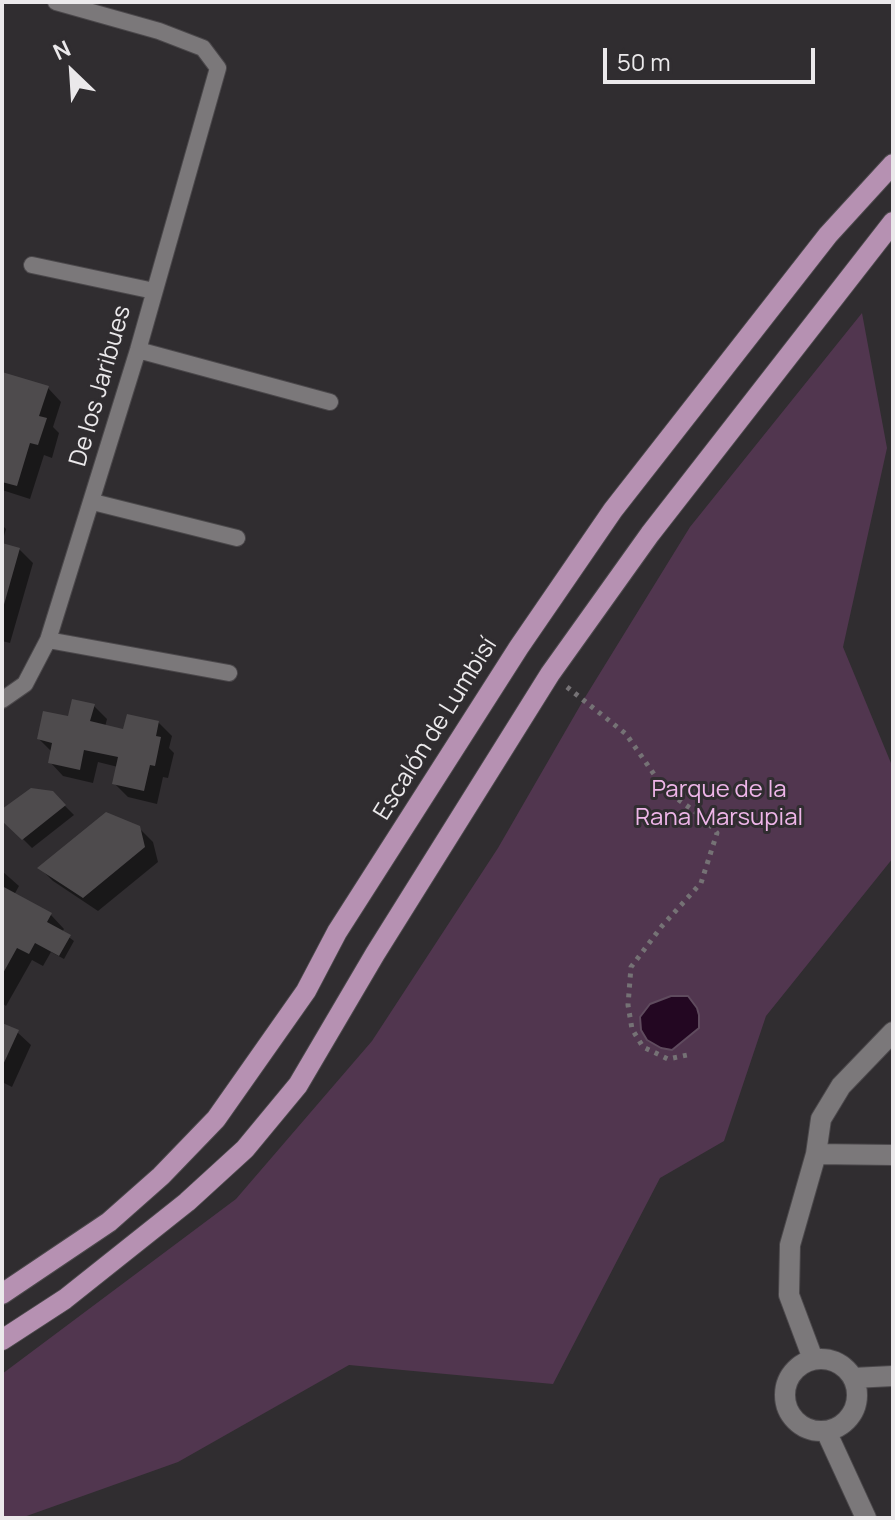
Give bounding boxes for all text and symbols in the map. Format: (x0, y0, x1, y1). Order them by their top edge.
north arrow (32, 32, 112, 112)
scale bar (607, 32, 819, 82)
text: N (48, 33, 75, 67)
text: 50 m (617, 45, 671, 78)
street label: De los Jaribues (64, 302, 138, 470)
street label: Escalón de Lumbisí (368, 632, 504, 826)
park label: Parque de la Rana Marsupial (635, 776, 803, 832)

